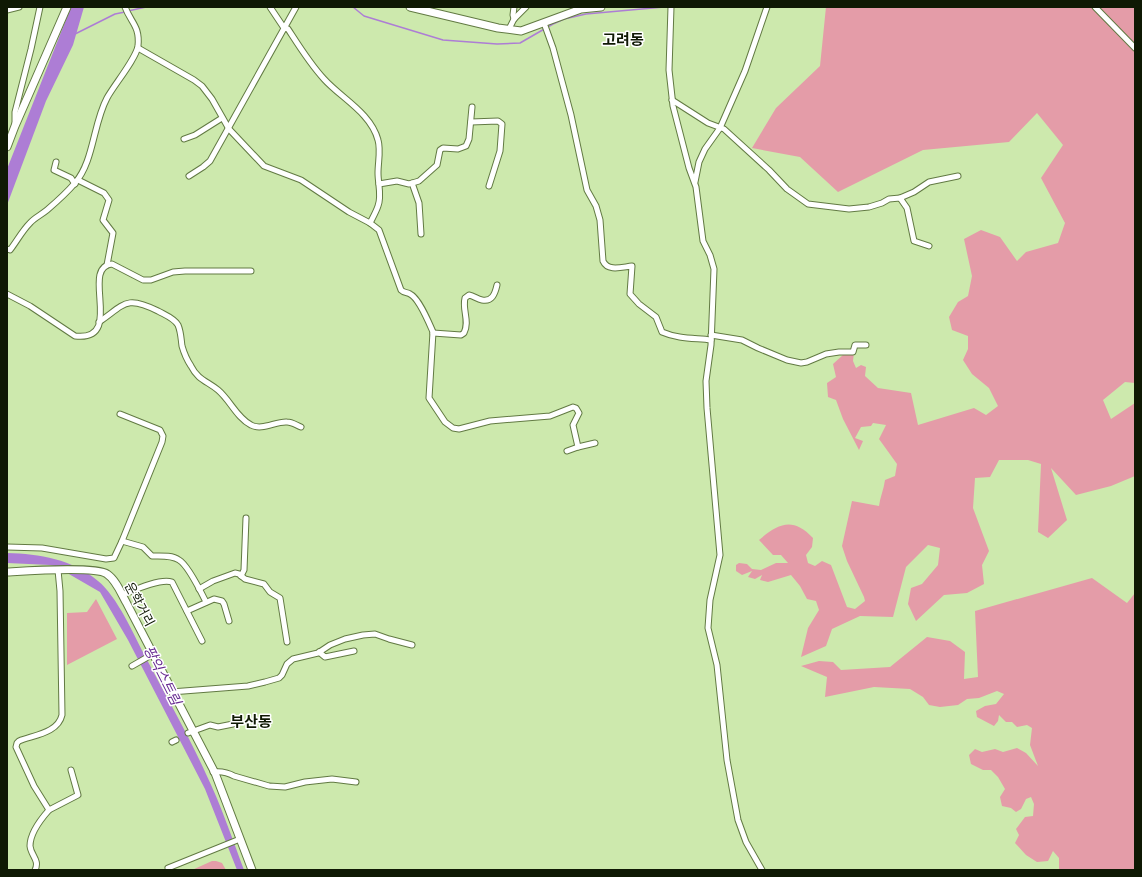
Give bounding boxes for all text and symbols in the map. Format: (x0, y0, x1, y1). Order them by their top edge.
district label: 고려동 (602, 29, 644, 49)
street label: 운학거리 (121, 579, 159, 629)
water label: 팡익스트림 (140, 642, 187, 709)
district label: 부산동 (230, 711, 272, 731)

